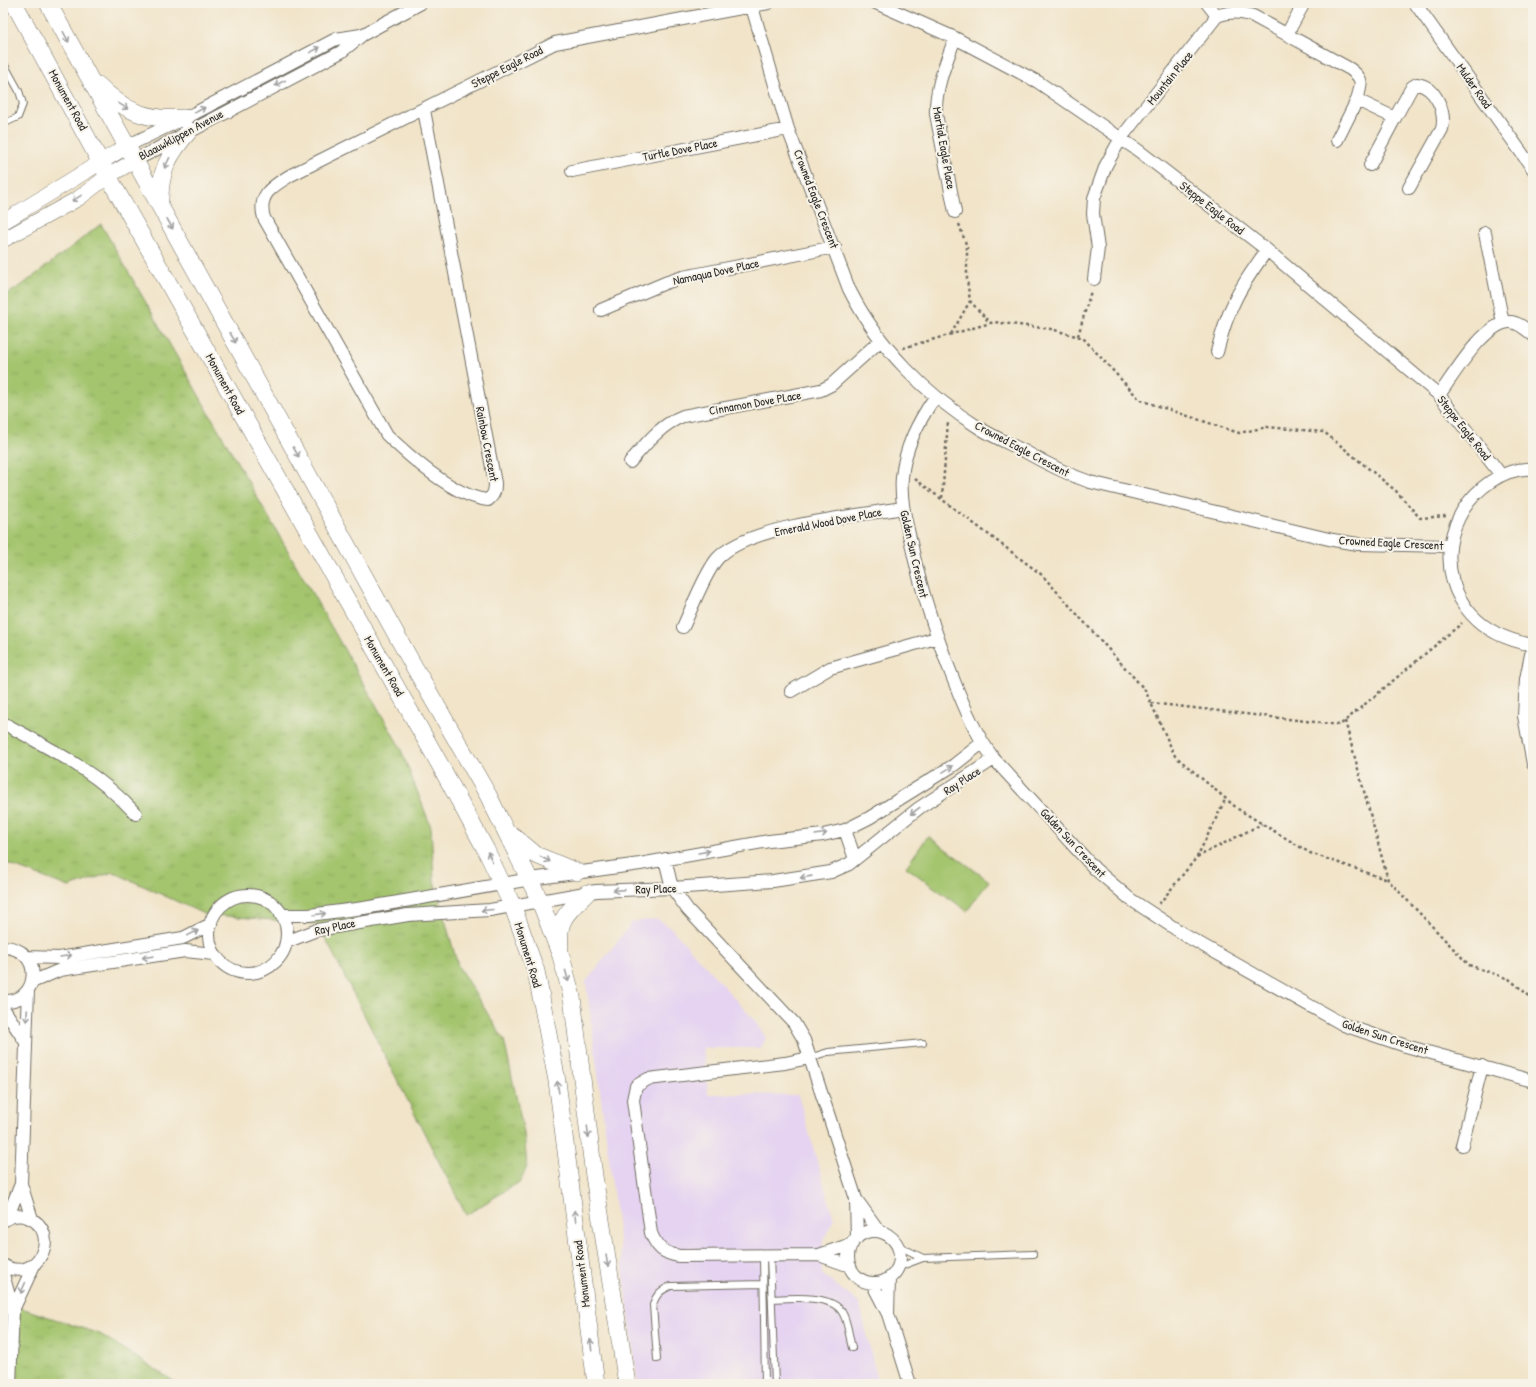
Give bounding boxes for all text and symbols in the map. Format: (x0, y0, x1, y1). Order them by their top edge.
one-way arrow (63, 31, 70, 43)
street label: Steppe Eagle Road (468, 41, 546, 92)
one-way arrow (309, 46, 321, 53)
street label: Mountain Place (1143, 47, 1197, 108)
street label: Mulder Road (1453, 60, 1496, 112)
street label: Monument Road (45, 66, 92, 134)
one-way arrow (275, 80, 287, 87)
one-way arrow (117, 102, 129, 110)
street label: Blaauwklippen Avenue (135, 105, 226, 164)
one-way arrow (193, 106, 205, 113)
street label: Martial Eagle Place (929, 106, 960, 191)
street label: Turtle Dove Place (641, 134, 719, 165)
street label: Crowned Eagle Crescent (790, 147, 844, 252)
one-way arrow (163, 157, 170, 169)
street label: Steppe Eagle Road (1176, 177, 1249, 238)
one-way arrow (71, 195, 83, 203)
one-way arrow (167, 218, 175, 230)
street label: Namaqua Dove Place (671, 254, 761, 289)
one-way arrow (230, 332, 237, 344)
street label: Monument Road (202, 350, 249, 418)
street label: Cinnamon Dove PLace (708, 386, 803, 419)
street label: Steppe Eagle Road (1434, 392, 1495, 464)
street label: Rainbow Crescent (472, 405, 503, 484)
street label: Crowned Eagle Crescent (972, 416, 1073, 481)
one-way arrow (293, 446, 300, 458)
street label: Emerald Wood Dove Place (773, 503, 883, 540)
street label: Golden Sun Crescent (896, 508, 933, 600)
street label: Crowned Eagle Crescent (1338, 531, 1445, 554)
street label: Monument Road (360, 632, 409, 699)
street label: Ray Place (940, 762, 984, 799)
one-way arrow (942, 764, 954, 772)
street label: Golden Sun Crescent (1037, 804, 1111, 882)
one-way arrow (910, 807, 921, 815)
one-way arrow (814, 830, 827, 838)
one-way arrow (697, 848, 710, 856)
one-way arrow (485, 851, 493, 863)
one-way arrow (538, 856, 550, 863)
one-way arrow (800, 873, 813, 881)
street label: Ray Place (635, 879, 677, 898)
one-way arrow (613, 887, 626, 894)
one-way arrow (481, 906, 494, 913)
one-way arrow (313, 910, 326, 918)
street label: Ray Place (313, 914, 357, 939)
street label: Monument Road (511, 920, 547, 990)
one-way arrow (187, 929, 199, 936)
one-way arrow (59, 952, 72, 960)
one-way arrow (142, 953, 155, 961)
one-way arrow (564, 969, 571, 982)
one-way arrow (23, 1009, 30, 1022)
street label: Golden Sun Crescent (1340, 1015, 1431, 1059)
one-way arrow (554, 1081, 562, 1094)
one-way arrow (584, 1125, 592, 1138)
one-way arrow (571, 1210, 579, 1223)
street label: Monument Road (569, 1239, 594, 1308)
one-way arrow (604, 1254, 612, 1267)
one-way arrow (19, 1281, 26, 1293)
one-way arrow (587, 1339, 595, 1352)

